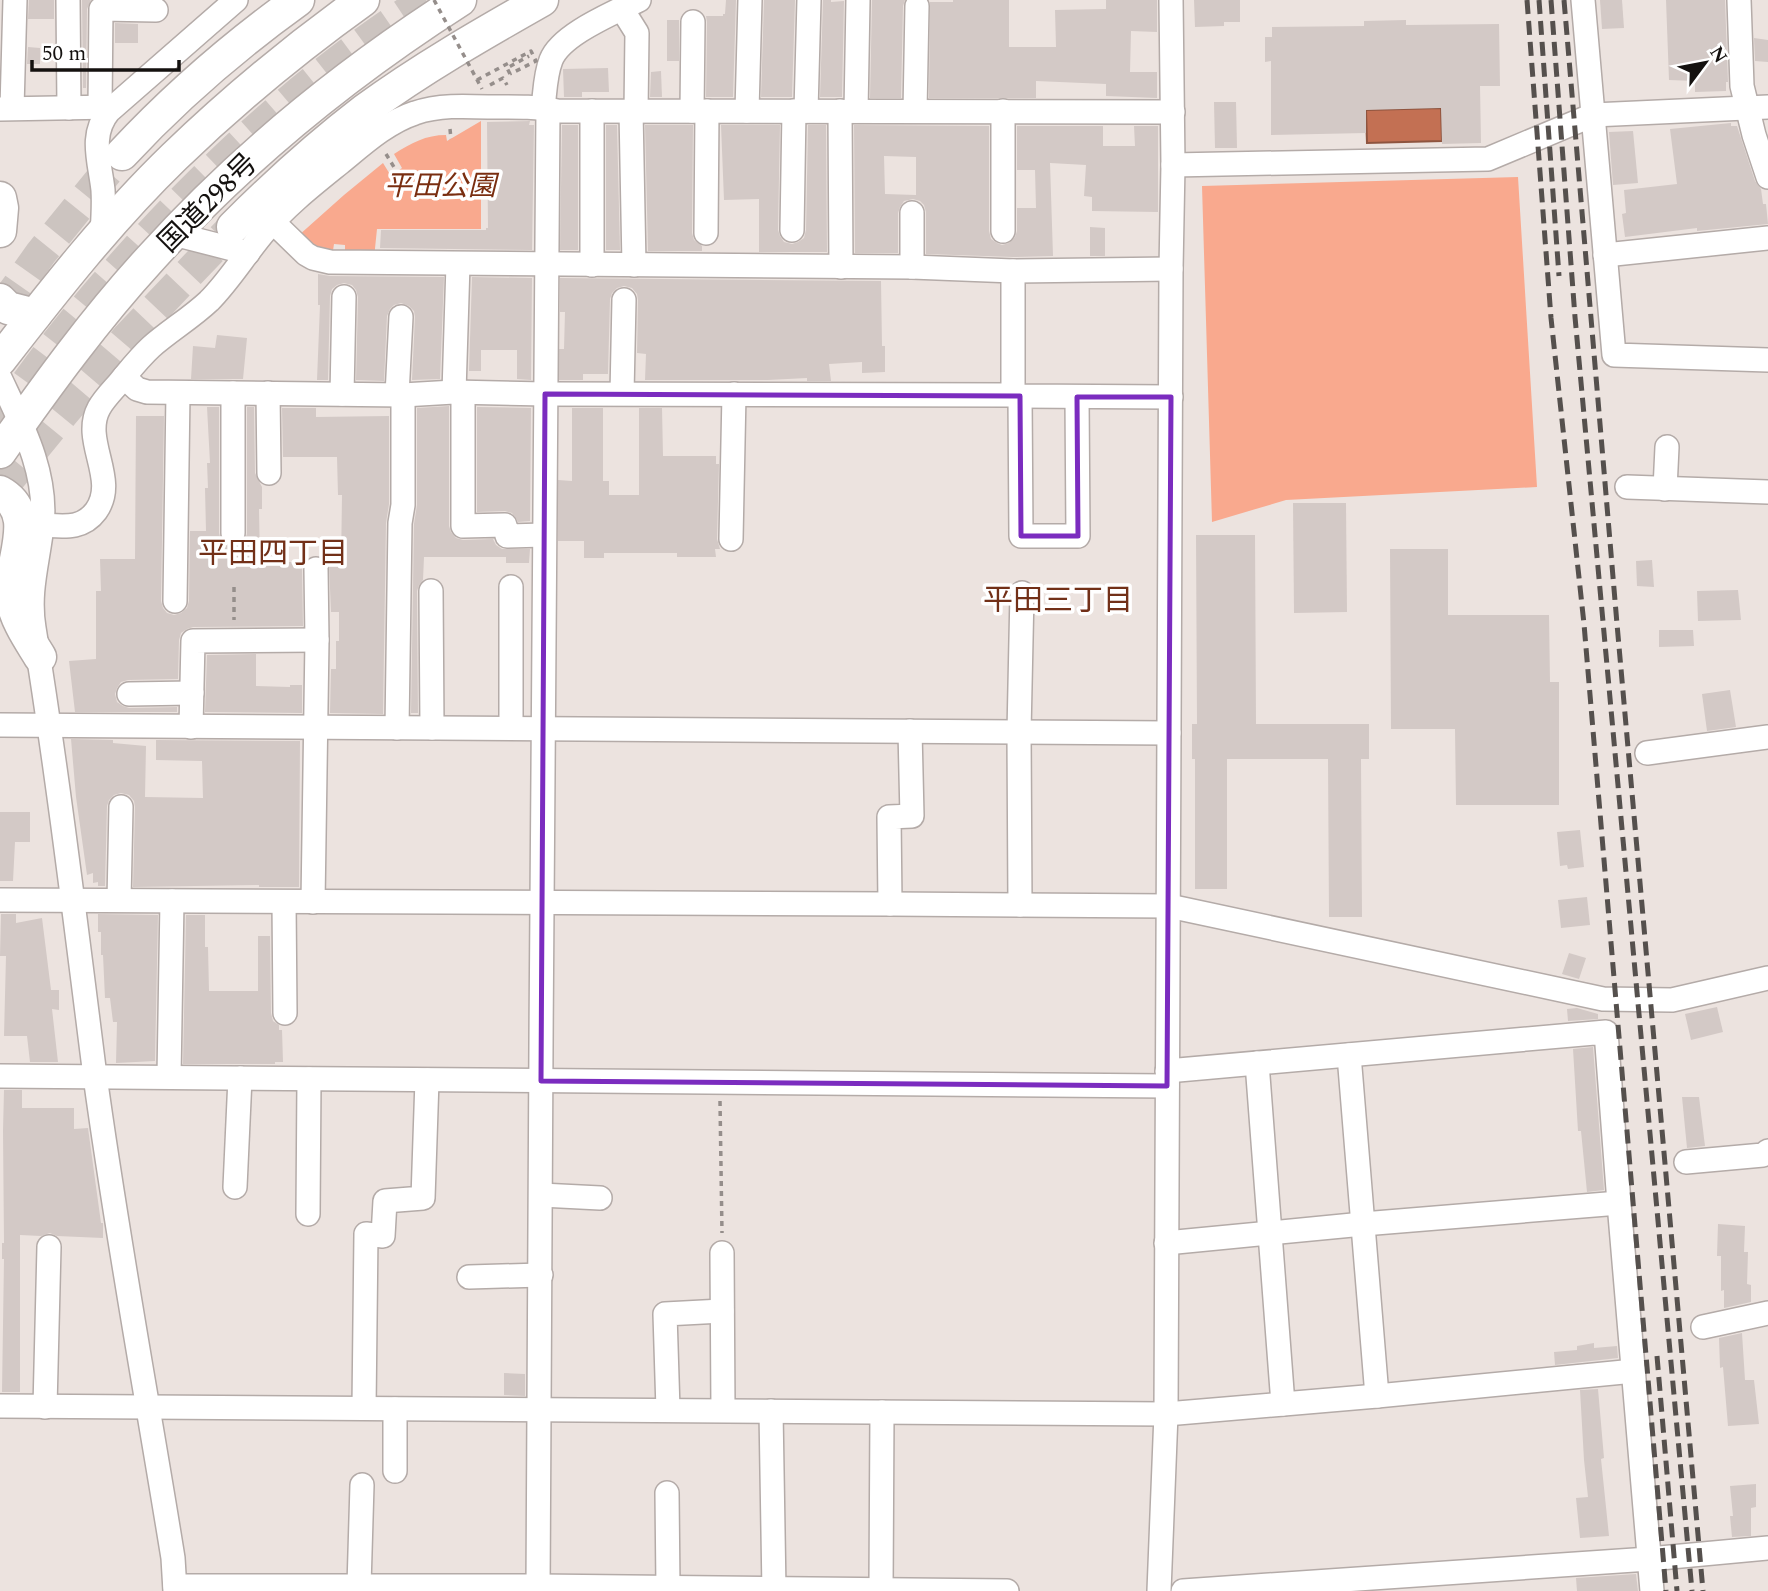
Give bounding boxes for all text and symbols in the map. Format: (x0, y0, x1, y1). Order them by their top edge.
scale bar (32, 28, 178, 72)
north arrow (1670, 28, 1740, 98)
text: 50 m (42, 38, 86, 70)
text: N (1702, 41, 1735, 69)
street label: 国道298号 (148, 143, 268, 263)
park label: 平田公園 (384, 165, 500, 208)
district label: 平田四丁目 (198, 531, 348, 577)
district label: 平田三丁目 (983, 578, 1133, 624)

